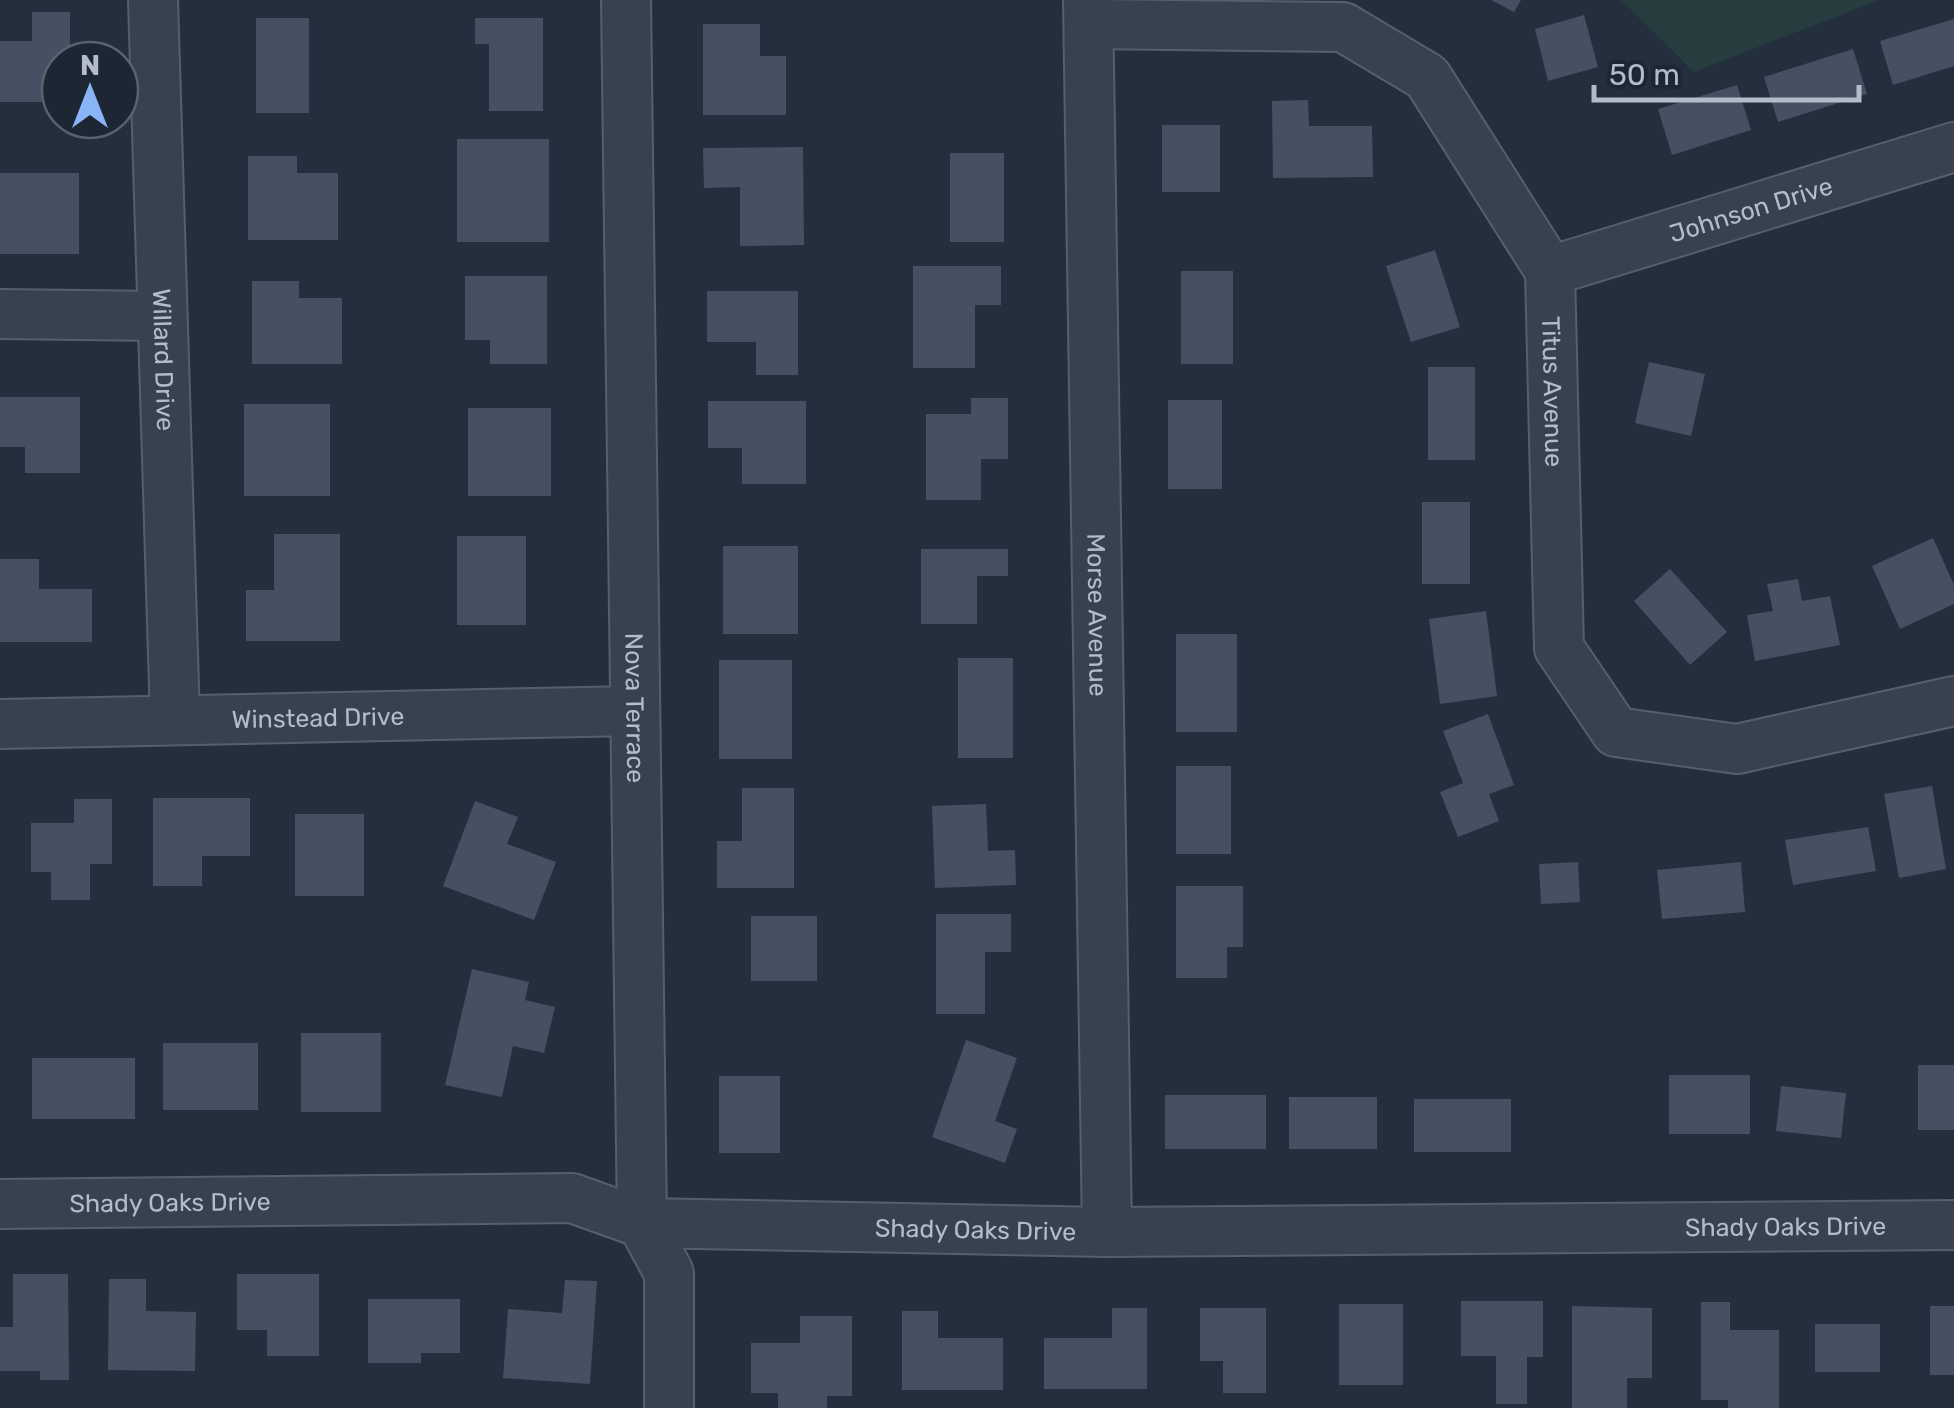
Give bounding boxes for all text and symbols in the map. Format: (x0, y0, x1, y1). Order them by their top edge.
north arrow (40, 40, 140, 140)
scale bar (1594, 40, 1859, 102)
text: N (80, 49, 100, 82)
text: 50 m (1609, 57, 1680, 93)
street label: Johnson Drive (1666, 171, 1836, 249)
street label: Willard Drive (147, 288, 180, 432)
street label: Titus Avenue (1536, 316, 1569, 467)
street label: Morse Avenue (1081, 533, 1113, 697)
street label: Nova Terrace (619, 633, 650, 783)
street label: Winstead Drive (231, 702, 405, 734)
street label: Shady Oaks Drive (69, 1187, 271, 1218)
street label: Shady Oaks Drive (1685, 1212, 1886, 1242)
street label: Shady Oaks Drive (875, 1214, 1076, 1246)

